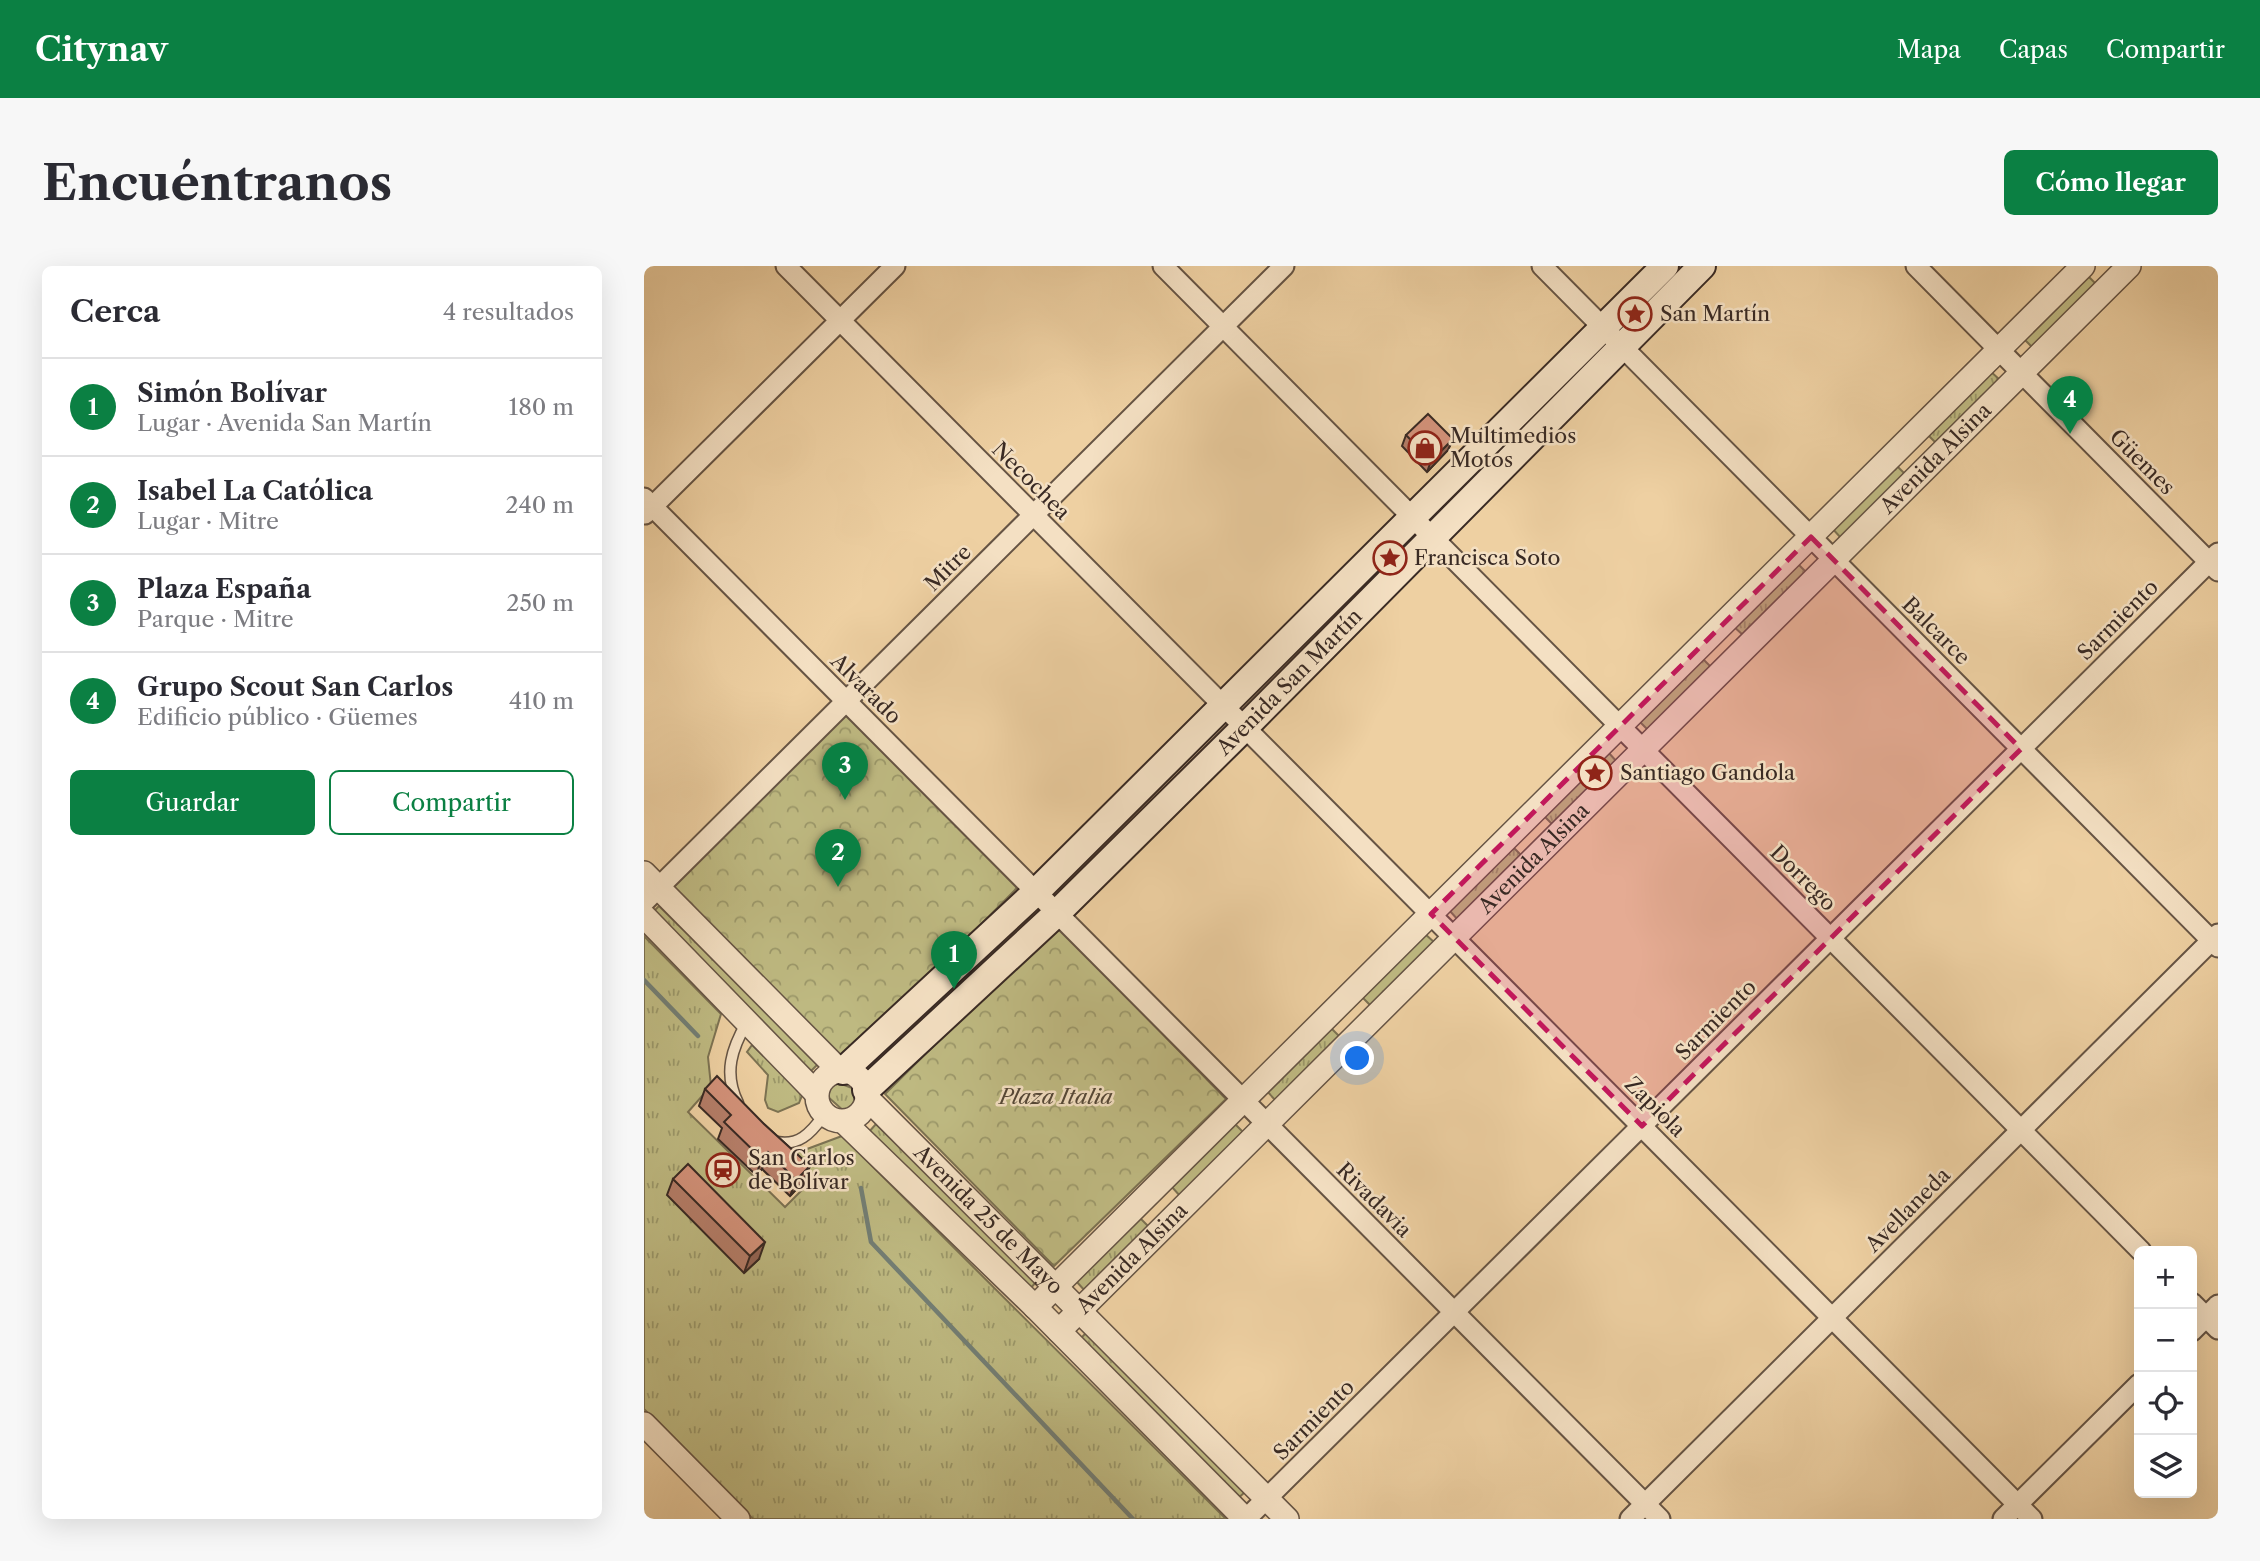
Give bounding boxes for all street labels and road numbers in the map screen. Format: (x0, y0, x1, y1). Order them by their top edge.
street label: Avenida Alsina (1874, 397, 1997, 519)
street label: Güemes (2105, 424, 2180, 499)
street label: Necochea (987, 437, 1076, 525)
street label: Mitre (919, 539, 976, 596)
street label: Sarmiento (2072, 574, 2163, 665)
street label: Balcarce (1897, 592, 1975, 670)
street label: Avenida San Martín (1210, 603, 1367, 761)
street label: Alvarado (825, 648, 907, 729)
street label: Avenida Alsina (1472, 797, 1595, 919)
street label: Dorrego (1765, 839, 1842, 916)
street label: Sarmiento (1670, 974, 1761, 1065)
street label: Zapiola (1620, 1071, 1691, 1143)
street label: Avenida 25 de Mayo (908, 1139, 1068, 1299)
street label: Rivadavia (1332, 1157, 1418, 1243)
street label: Avellaneda (1860, 1162, 1956, 1258)
street label: Avenida Alsina (1070, 1197, 1193, 1319)
street label: Sarmiento (1268, 1374, 1359, 1465)

